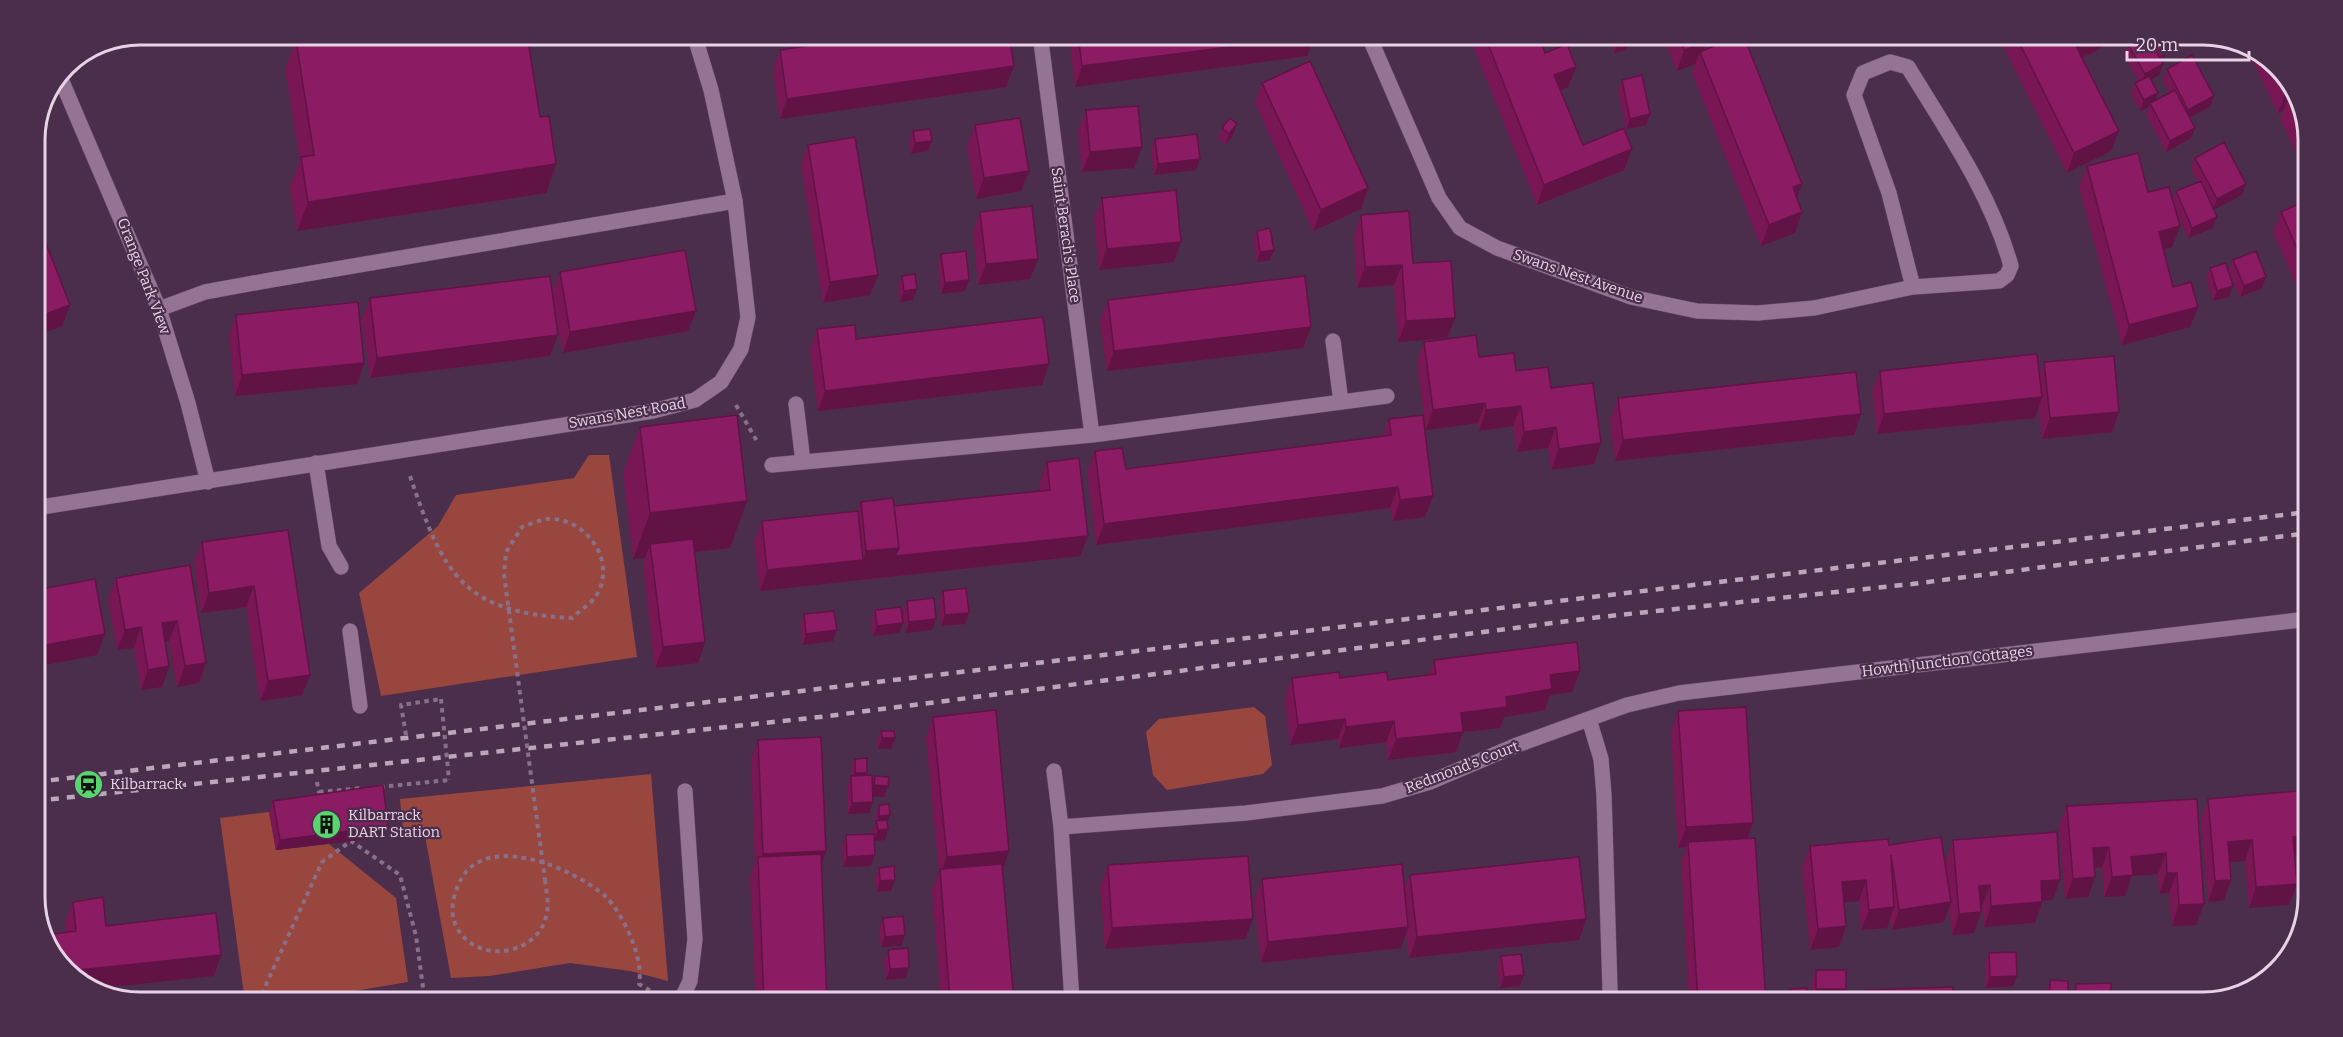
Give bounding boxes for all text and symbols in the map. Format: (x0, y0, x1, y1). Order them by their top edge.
scale bar (2127, 24, 2248, 62)
text: 20 m (2136, 34, 2178, 56)
street label: Saint Berach's Place (1048, 166, 1084, 304)
street label: Grange Park View (114, 215, 175, 338)
street label: Swans Nest Avenue (1511, 245, 1645, 307)
street label: Swans Nest Road (567, 394, 687, 432)
street label: Howth Junction Cottages (1860, 642, 2034, 680)
street label: Redmond's Court (1403, 737, 1522, 797)
station icon: Kilbarrack (73, 768, 105, 800)
place label: Kilbarrack (110, 775, 183, 793)
place label: Kilbarrack DART Station (348, 806, 441, 841)
building icon: Kilbarrack DART Station (311, 808, 343, 840)

